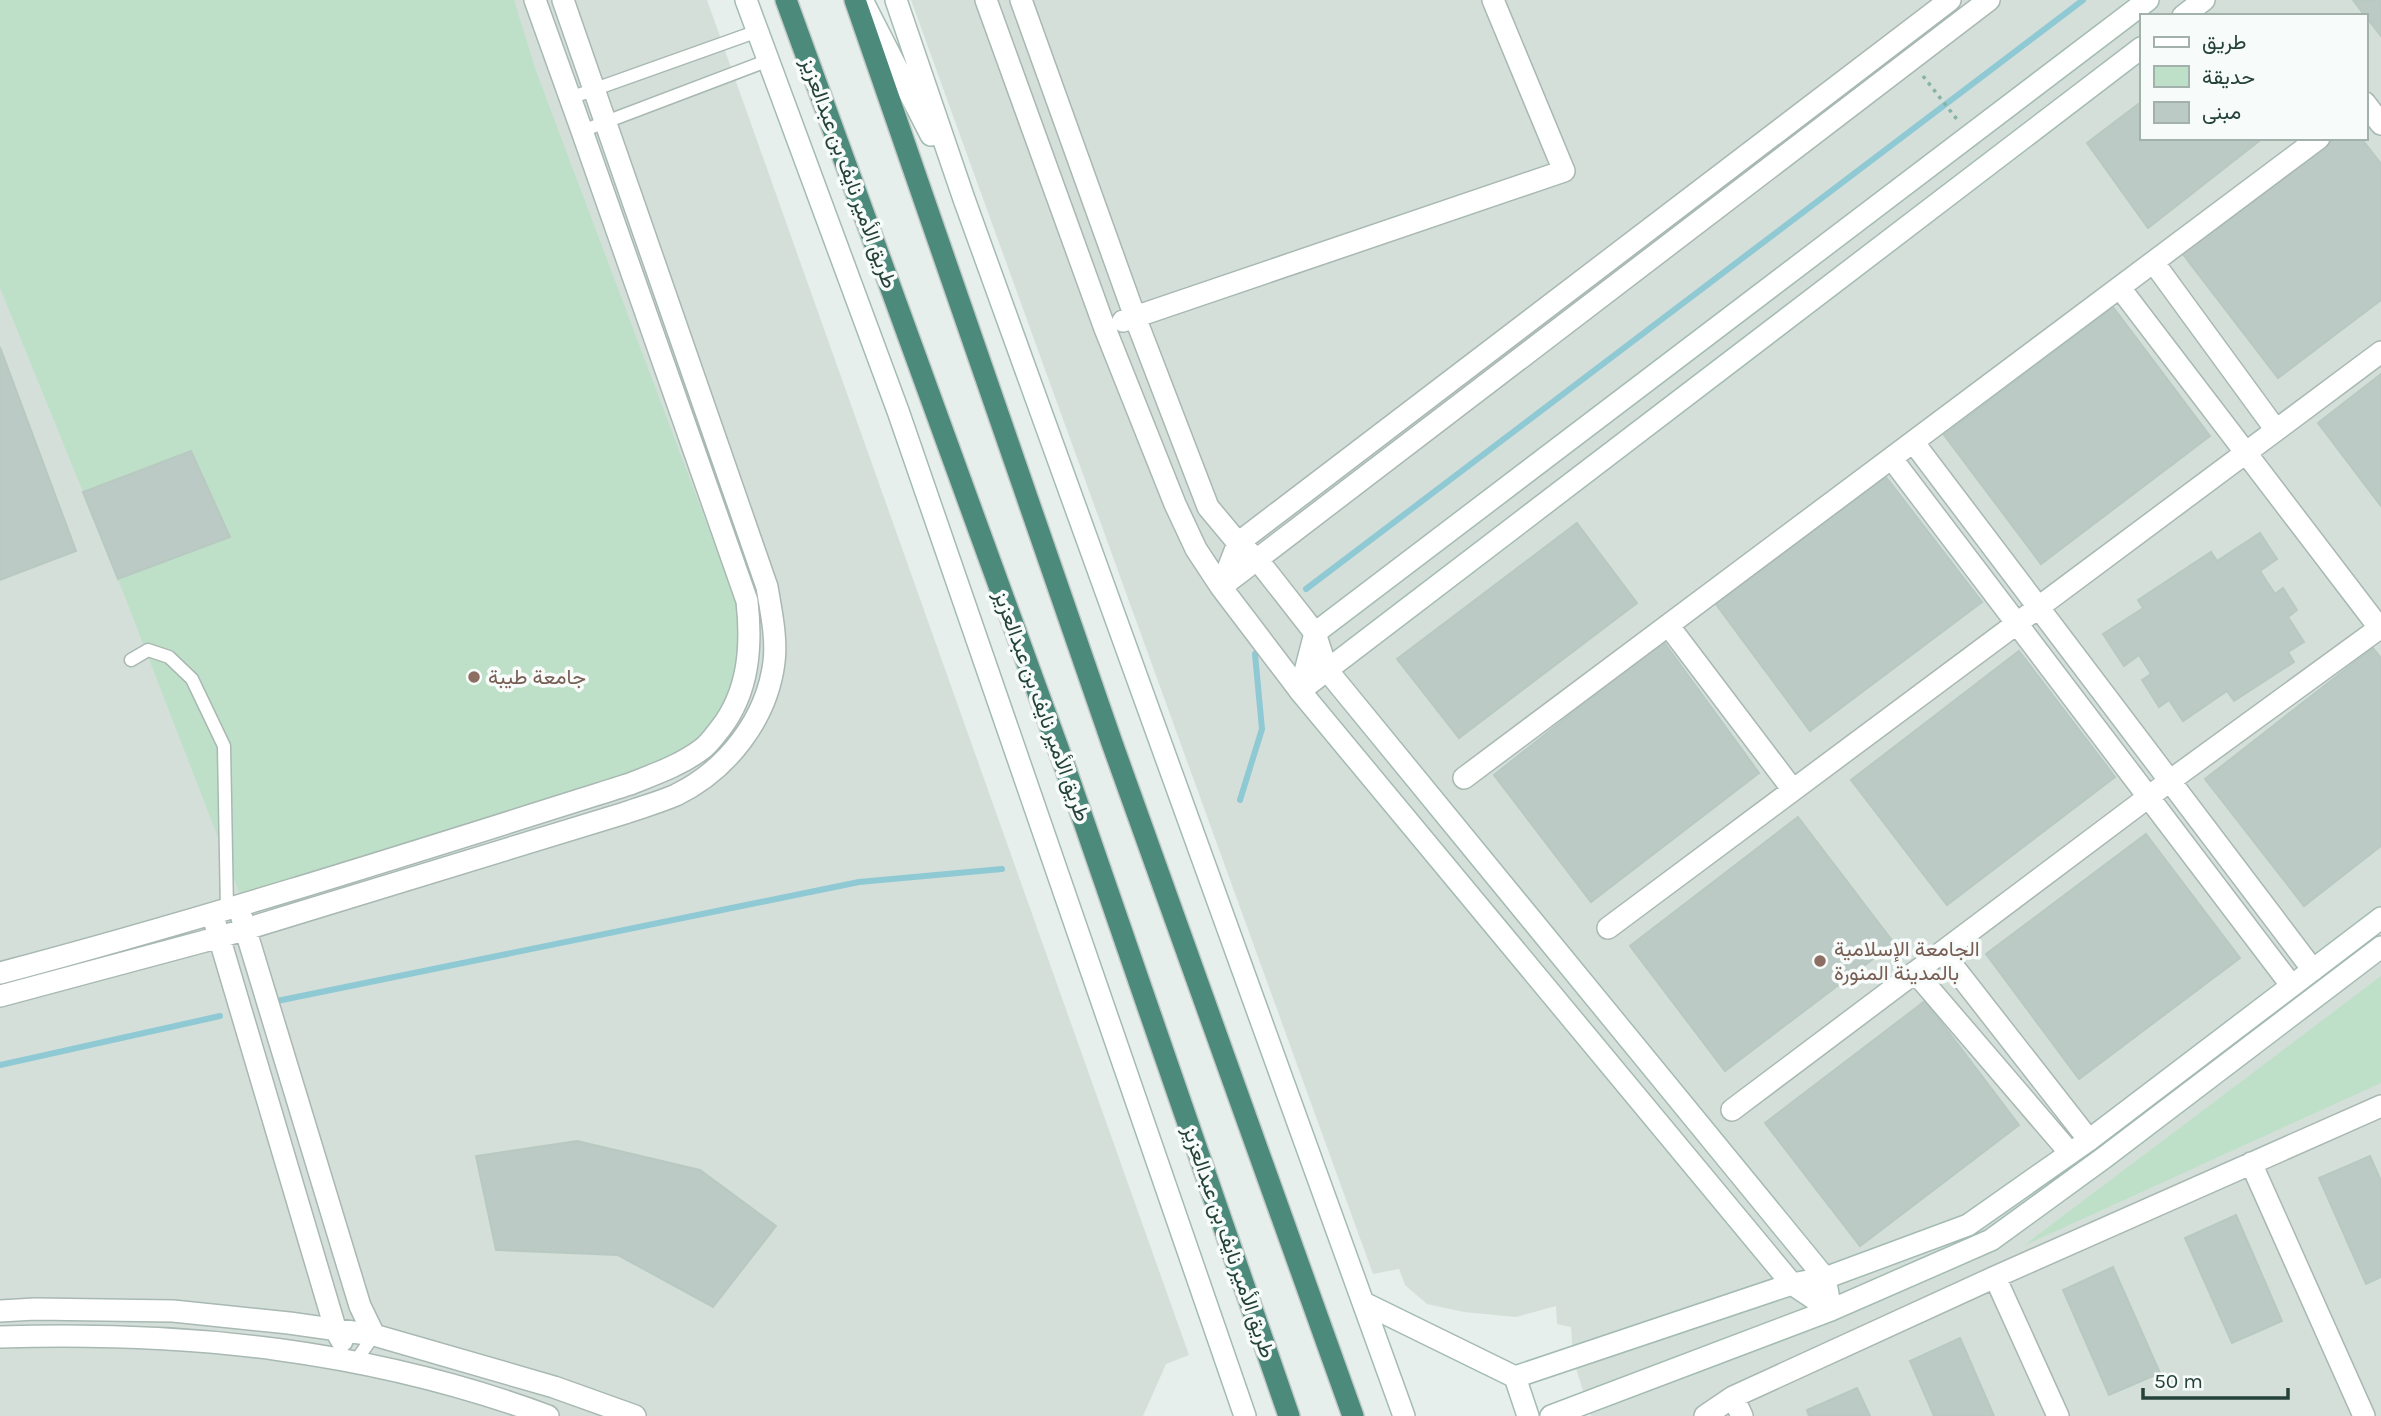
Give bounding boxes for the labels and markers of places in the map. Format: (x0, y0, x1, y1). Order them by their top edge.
place label: جامعة طيبة (488, 665, 586, 689)
marker: جامعة طيبة (466, 669, 482, 685)
place label: الجامعة الإسلامية بالمدينة المنورة (1834, 937, 1980, 986)
marker: الجامعة الإسلامية بالمدينة المنورة (1812, 953, 1828, 969)

